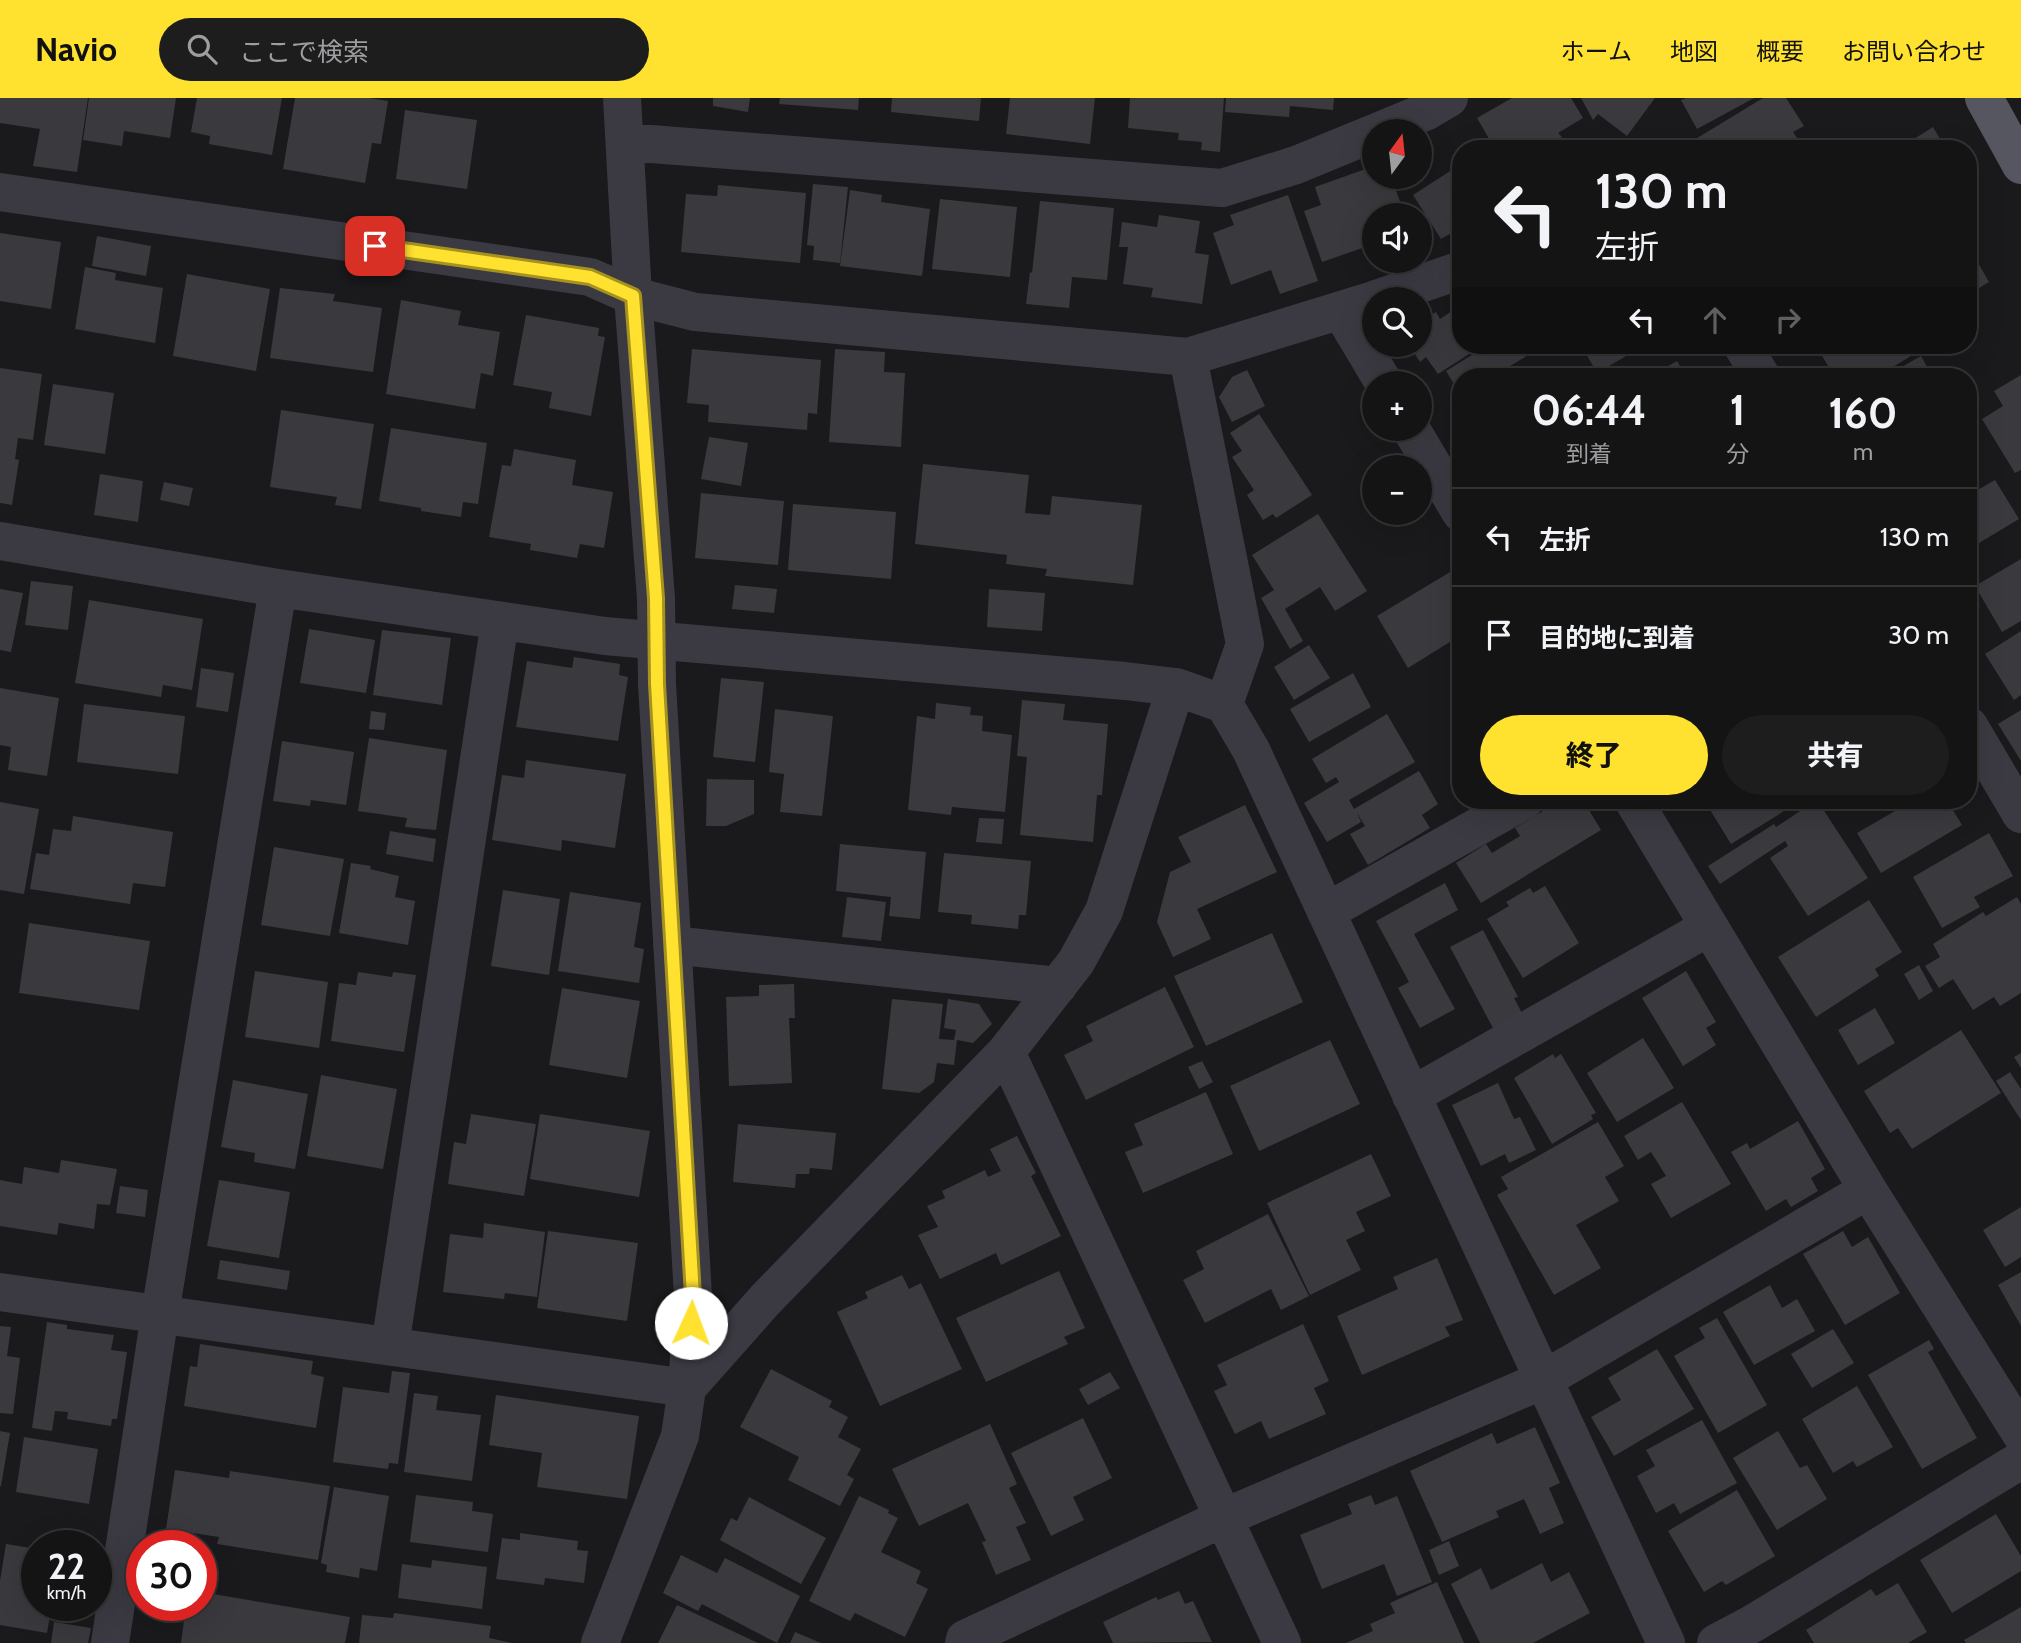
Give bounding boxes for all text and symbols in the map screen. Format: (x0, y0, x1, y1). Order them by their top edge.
search box (159, 18, 649, 81)
text: Navio (35, 29, 117, 69)
icon: search (183, 30, 221, 68)
text: ここで検索 (239, 36, 369, 68)
text: ホーム (1561, 37, 1632, 66)
text: 地図 (1670, 37, 1718, 66)
text: 概要 (1756, 37, 1804, 66)
text: お問い合わせ (1842, 37, 1986, 66)
north arrow (1362, 119, 1432, 189)
map controls (1362, 119, 1432, 525)
text: 130 m (1595, 161, 1728, 220)
icon: left (1480, 168, 1571, 259)
button: sound (1362, 203, 1432, 273)
pin (345, 216, 405, 276)
icon: arrive (356, 227, 394, 265)
text: 左折 (1595, 227, 1659, 266)
button: search (1362, 287, 1432, 357)
icon: left (1623, 301, 1661, 339)
icon: ahead (1696, 301, 1734, 339)
icon: right (1769, 301, 1807, 339)
button: + (1362, 371, 1432, 441)
text: 06:44 (1532, 384, 1646, 436)
text: 1 (1730, 384, 1745, 436)
text: 160 (1829, 387, 1897, 439)
text: m (1853, 438, 1873, 466)
text: 到着 (1566, 440, 1612, 468)
text: 分 (1726, 440, 1749, 468)
button: − (1362, 455, 1432, 525)
icon: left (1480, 518, 1518, 556)
text: 130 m (1880, 521, 1949, 553)
text: 左折 (1539, 524, 1591, 556)
icon: arrive (1480, 616, 1518, 654)
text: 30 m (1888, 619, 1949, 651)
text: 目的地に到着 (1539, 622, 1695, 654)
button: 終了 (1480, 715, 1708, 795)
button: 共有 (1722, 715, 1949, 795)
position arrow (654, 1286, 728, 1360)
speed limit sign: 30 (126, 1530, 217, 1621)
text: 22 (48, 1545, 85, 1588)
text: km/h (47, 1582, 86, 1604)

